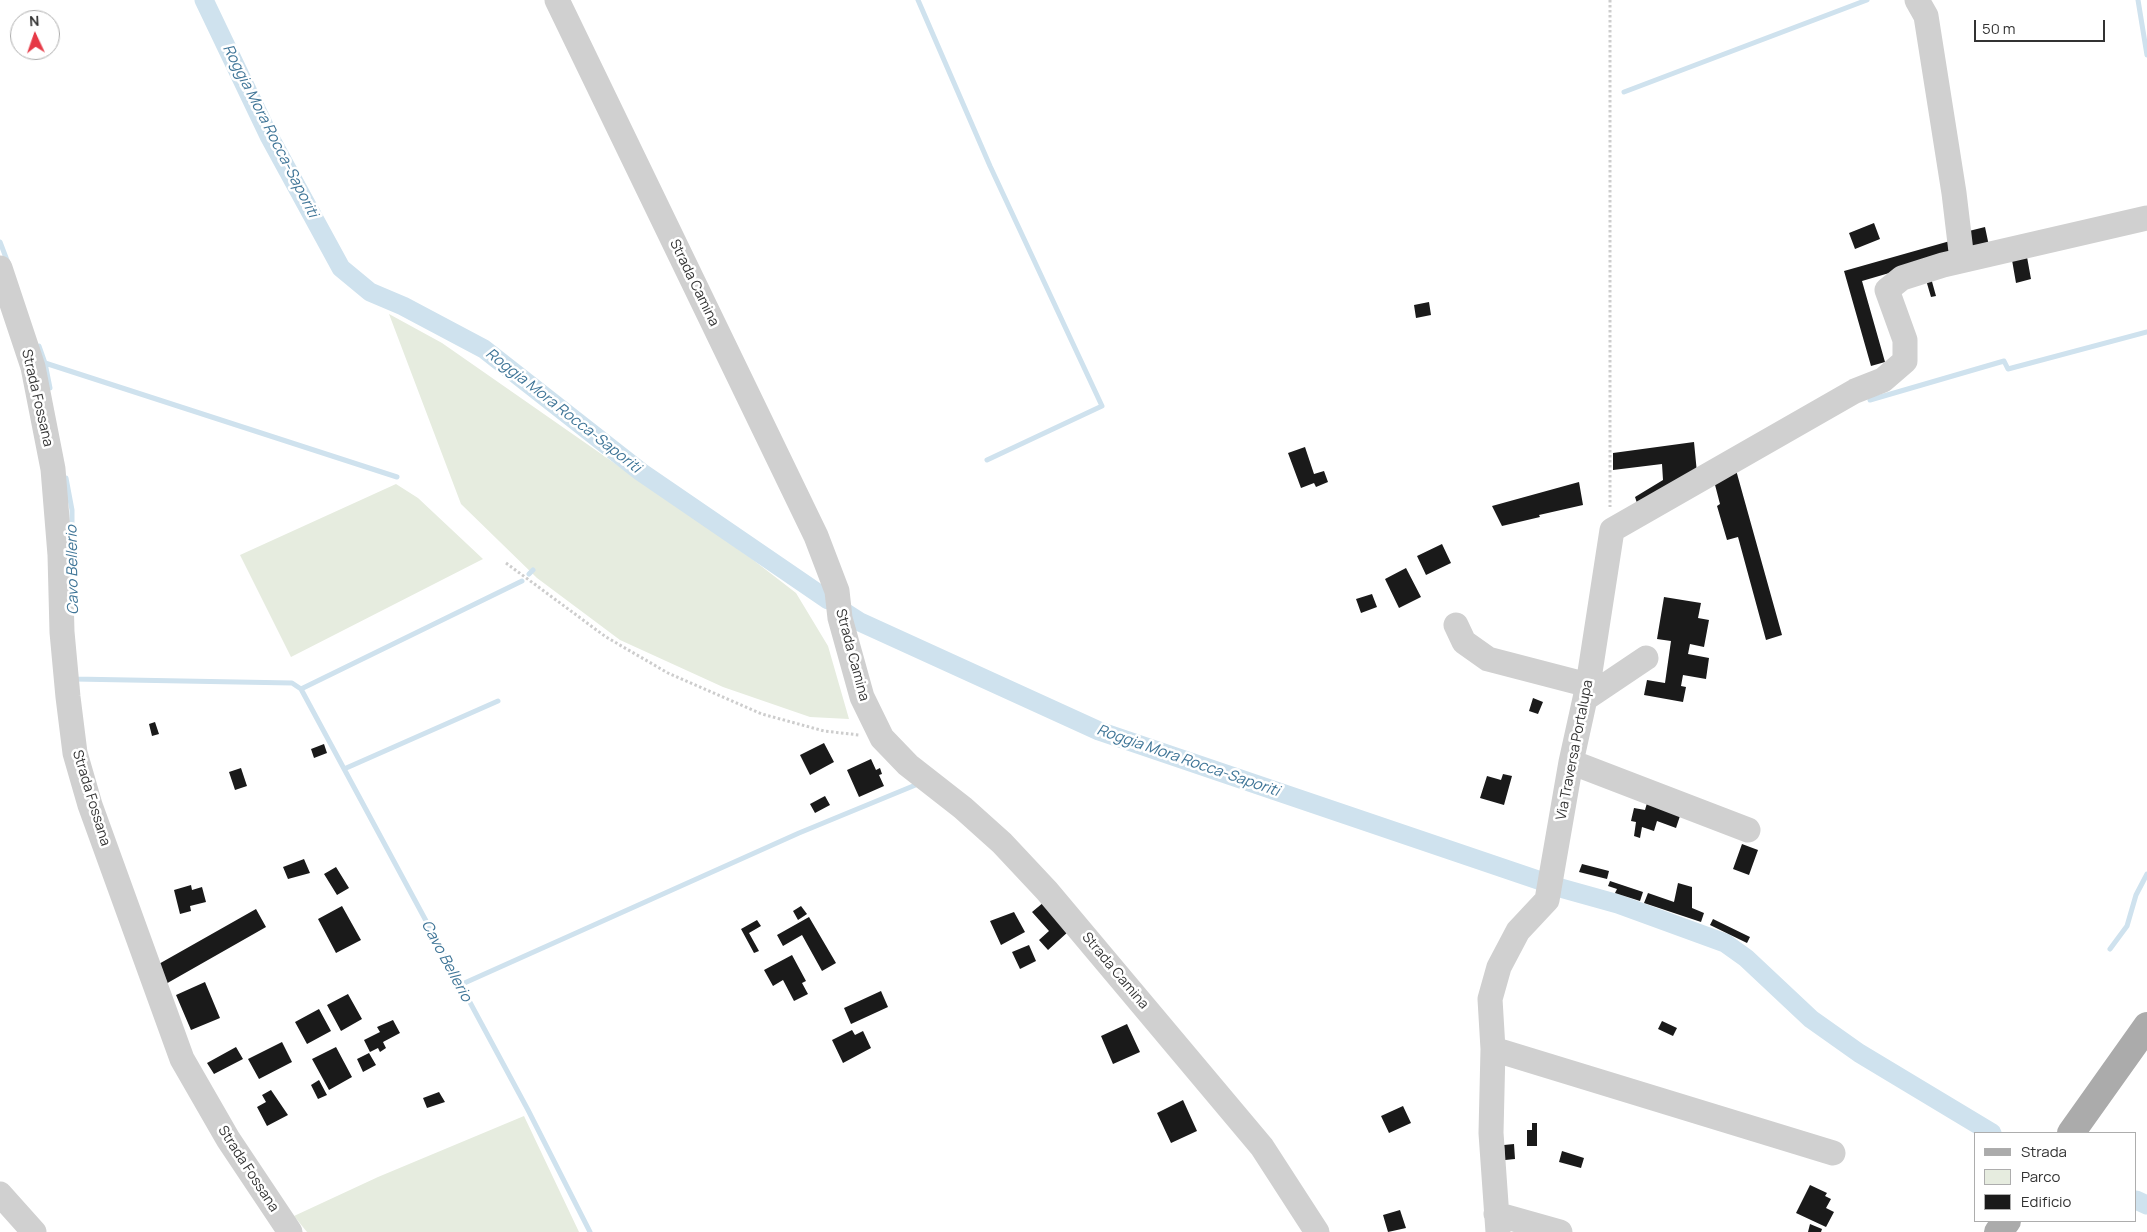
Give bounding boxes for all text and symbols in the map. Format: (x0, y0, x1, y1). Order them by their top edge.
north arrow (10, 10, 60, 60)
scale bar (1977, 10, 2108, 42)
text: N (29, 11, 40, 30)
text: 50 m (1982, 18, 2016, 39)
water label: Roggia Mora Rocca-Saporiti (218, 41, 322, 221)
street label: Strada Camina (666, 237, 722, 329)
water label: Roggia Mora Rocca-Saporiti (482, 345, 644, 477)
street label: Strada Fossana (18, 348, 56, 448)
water label: Cavo Bellerio (63, 525, 83, 615)
street label: Strada Camina (832, 607, 872, 703)
street label: Via Traversa Portalupa (1553, 679, 1597, 821)
water label: Roggia Mora Rocca-Saporiti (1094, 721, 1282, 801)
street label: Strada Fossana (68, 748, 114, 848)
water label: Cavo Bellerio (417, 917, 475, 1005)
street label: Strada Camina (1078, 929, 1152, 1013)
street label: Strada Fossana (214, 1123, 282, 1215)
legend (1974, 1132, 2137, 1222)
text: Strada (2021, 1141, 2067, 1162)
text: Parco (2021, 1166, 2060, 1187)
text: Edificio (2021, 1191, 2071, 1212)

